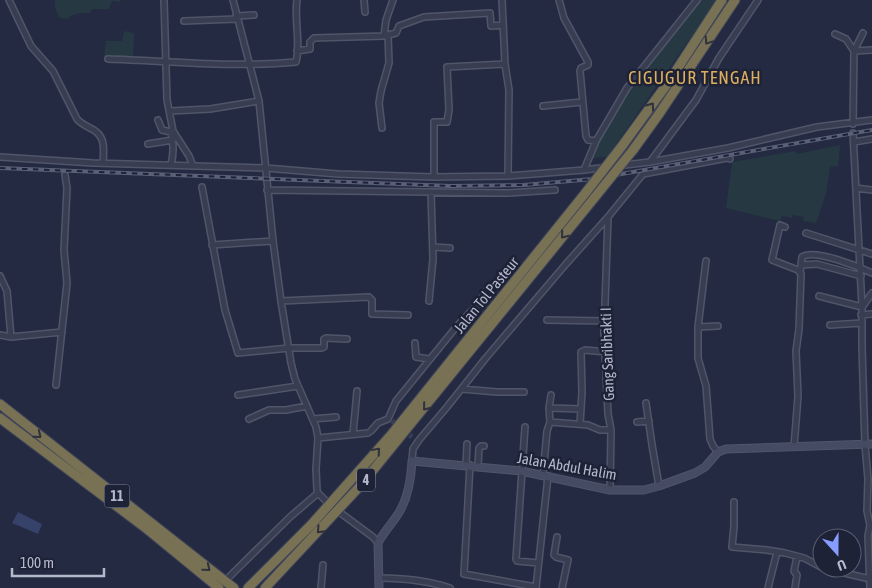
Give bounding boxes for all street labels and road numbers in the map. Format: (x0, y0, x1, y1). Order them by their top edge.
street label: Jalan Tol Pasteur (450, 253, 522, 336)
street label: Gang Saribhakti I (597, 307, 617, 401)
street label: Jalan Abdul Halim (516, 449, 618, 483)
road number: 4 (357, 468, 375, 492)
road number: 11 (104, 484, 130, 508)

